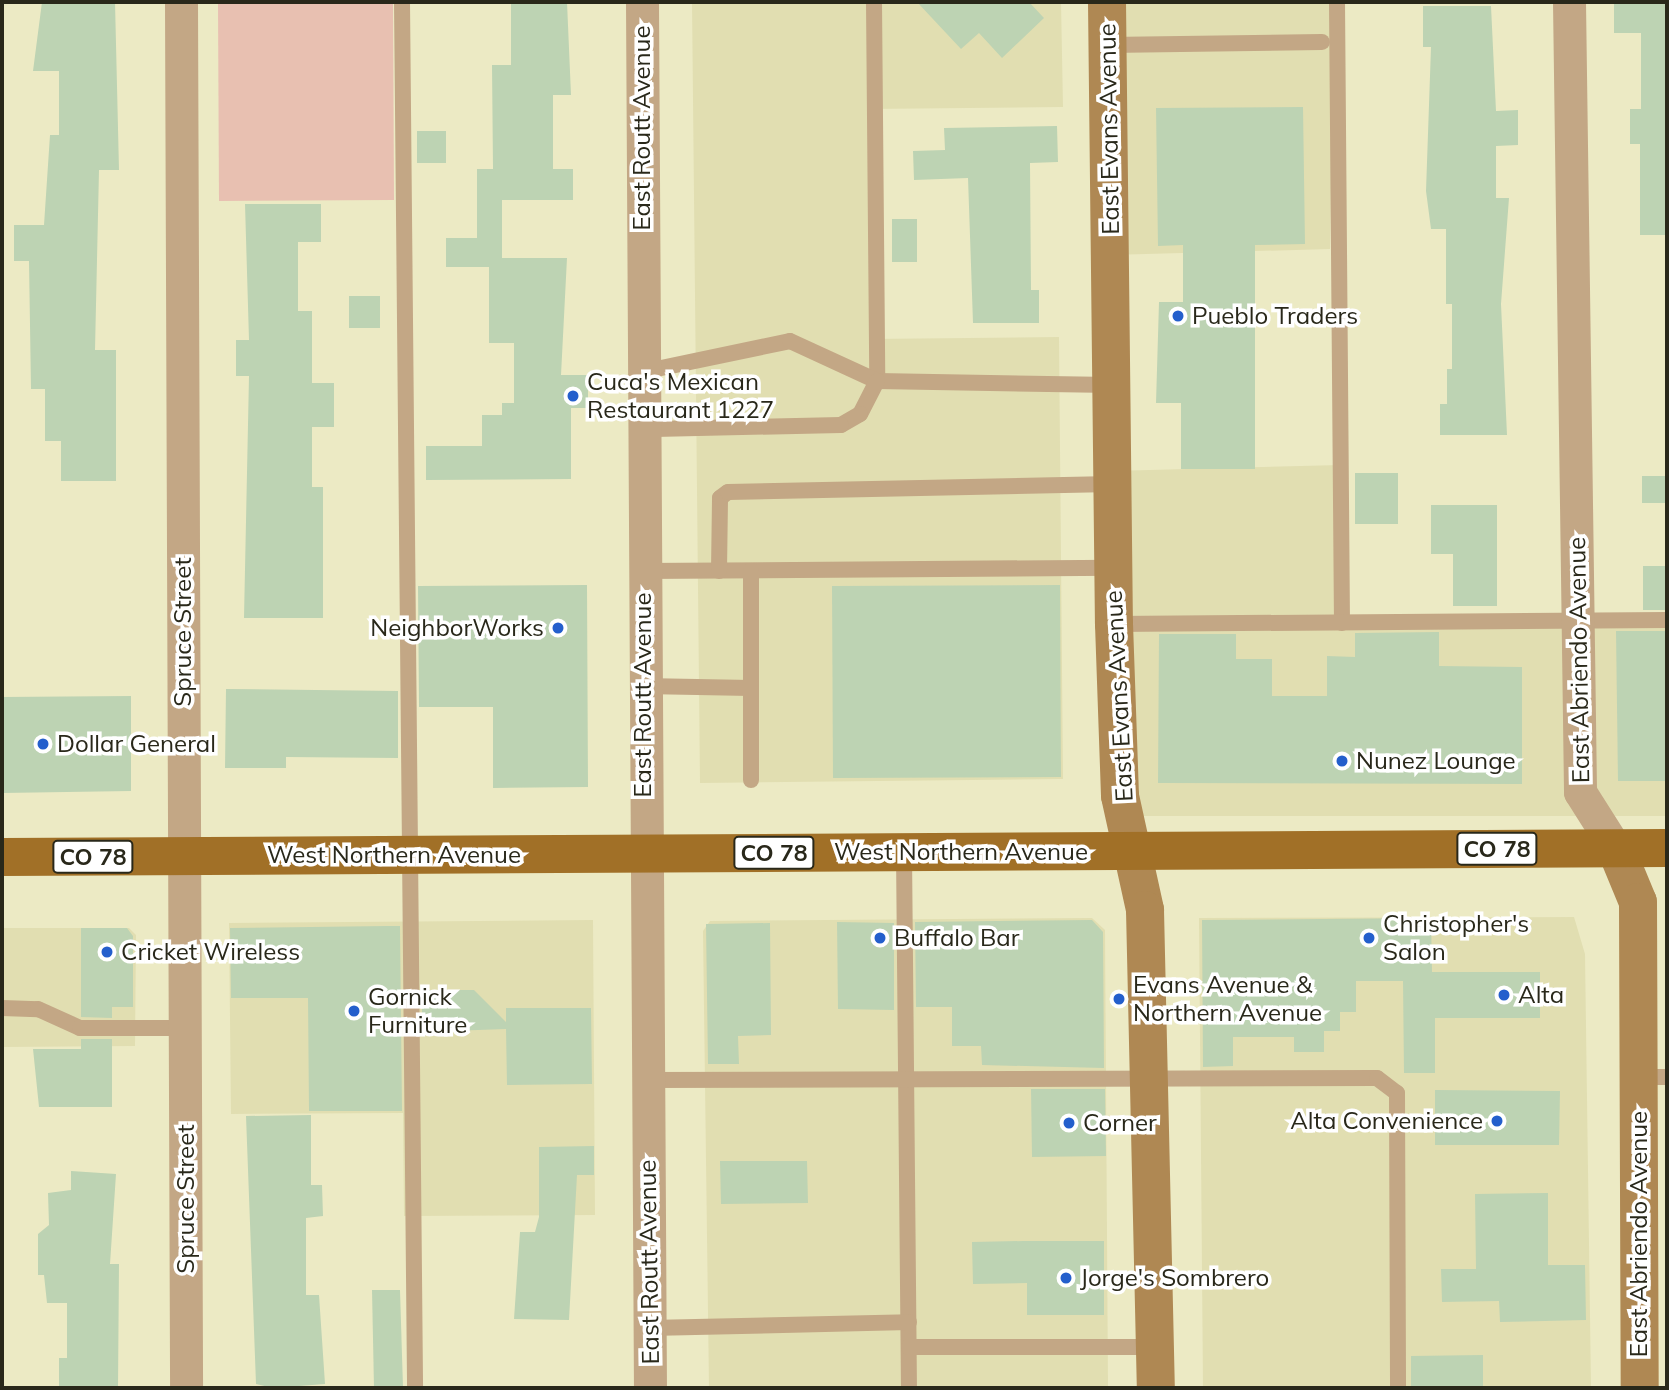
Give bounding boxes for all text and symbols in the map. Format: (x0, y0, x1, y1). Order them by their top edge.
street label: East Evans Avenue (1093, 23, 1125, 235)
street label: East Routt Avenue (628, 25, 656, 231)
place label: Pueblo Traders (1192, 302, 1358, 330)
marker: Pueblo Traders (1170, 308, 1186, 324)
place label: Cuca's Mexican Restaurant 1227 (587, 368, 774, 424)
marker: Cuca's Mexican Restaurant 1227 (565, 388, 581, 404)
street label: East Abriendo Avenue (1562, 537, 1596, 783)
street label: Spruce Street (169, 557, 197, 707)
street label: East Evans Avenue (1099, 590, 1139, 802)
street label: East Routt Avenue (629, 592, 657, 798)
place label: NeighborWorks (370, 614, 544, 642)
marker: NeighborWorks (550, 620, 566, 636)
place label: Dollar General (57, 730, 216, 758)
marker: Dollar General (35, 736, 51, 752)
place label: Nunez Lounge (1356, 747, 1516, 775)
marker: Nunez Lounge (1334, 753, 1350, 769)
road number: CO 78 (1455, 830, 1539, 869)
road number: CO 78 (732, 834, 816, 873)
road number: CO 78 (51, 838, 135, 876)
street label: West Northern Avenue (834, 838, 1088, 866)
street label: West Northern Avenue (267, 841, 521, 869)
place label: Christopher's Salon (1383, 910, 1529, 966)
place label: Buffalo Bar (894, 924, 1019, 952)
marker: Buffalo Bar (872, 930, 888, 946)
marker: Christopher's Salon (1361, 930, 1377, 946)
place label: Cricket Wireless (121, 938, 300, 966)
marker: Cricket Wireless (99, 944, 115, 960)
place label: Evans Avenue & Northern Avenue (1133, 971, 1322, 1027)
place label: Alta (1518, 981, 1564, 1009)
place label: Gornick Furniture (368, 983, 467, 1039)
marker: Alta (1496, 987, 1512, 1003)
marker: Evans Avenue & Northern Avenue (1111, 991, 1127, 1007)
marker: Gornick Furniture (346, 1003, 362, 1019)
place label: Alta Convenience (1290, 1107, 1483, 1135)
place label: Corner (1083, 1109, 1157, 1137)
street label: East Abriendo Avenue (1625, 1111, 1653, 1357)
marker: Alta Convenience (1489, 1113, 1505, 1129)
marker: Corner (1061, 1115, 1077, 1131)
street label: Spruce Street (172, 1124, 200, 1274)
street label: East Routt Avenue (633, 1159, 665, 1365)
place label: Jorge's Sombrero (1080, 1264, 1269, 1292)
marker: Jorge's Sombrero (1058, 1270, 1074, 1286)

